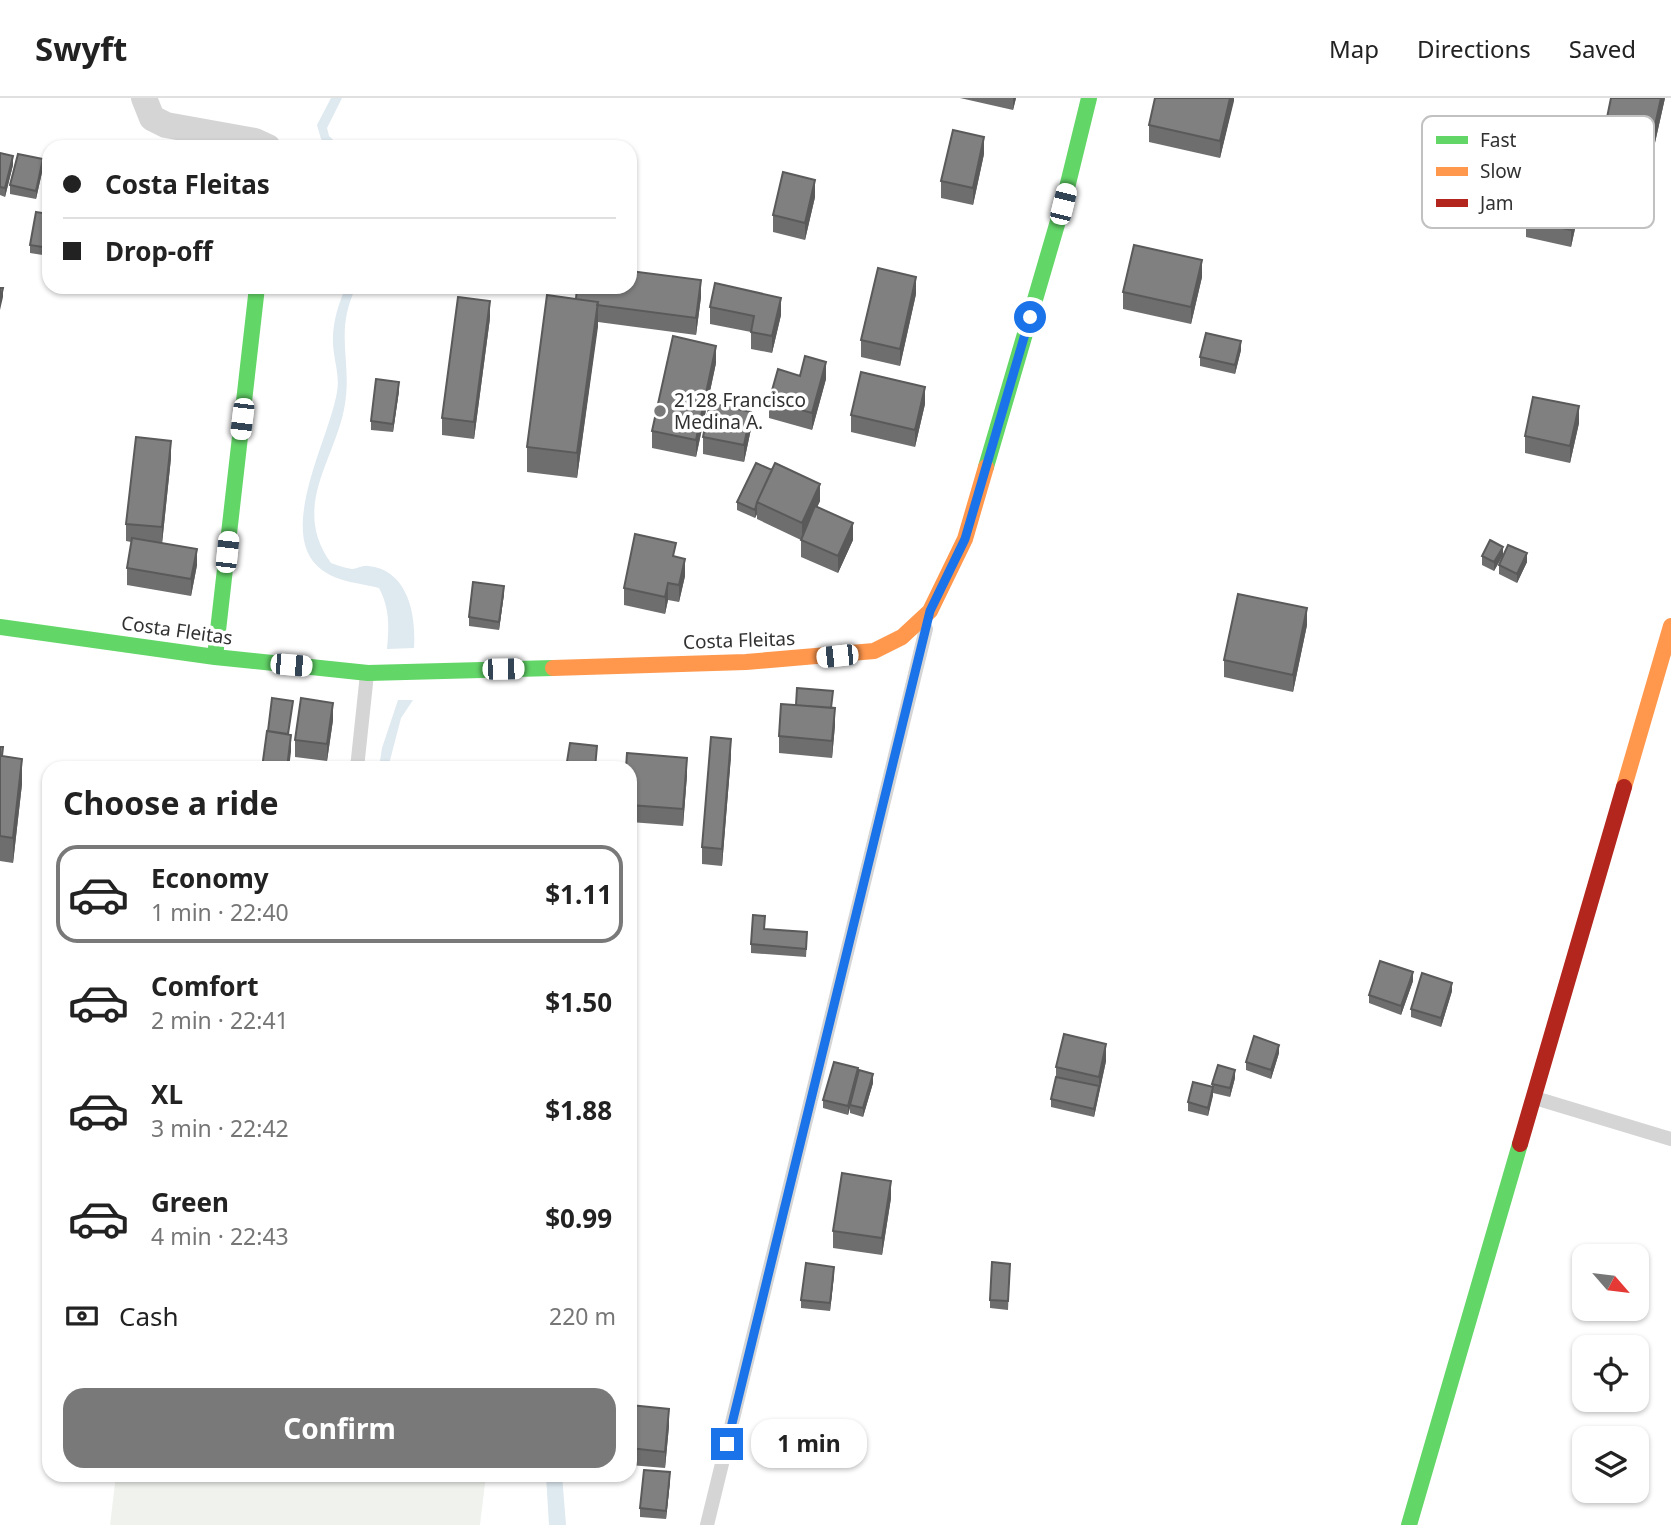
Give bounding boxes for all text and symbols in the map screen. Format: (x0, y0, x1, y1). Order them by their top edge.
text: Swyft (35, 26, 127, 71)
text: Map (1329, 32, 1379, 65)
text: Directions (1417, 32, 1531, 65)
text: Saved (1569, 32, 1636, 65)
legend (1422, 116, 1654, 228)
text: Fast (1480, 127, 1517, 153)
text: Slow (1480, 158, 1521, 184)
text: Costa Fleitas (105, 166, 270, 202)
car (1048, 181, 1079, 227)
text: Jam (1478, 190, 1514, 216)
text: Drop-off (105, 233, 212, 269)
route start (1014, 301, 1046, 333)
place label: 2128 Francisco Medina A. (674, 387, 806, 435)
car (230, 397, 255, 441)
marker: 2128 Francisco Medina A. (652, 403, 668, 419)
car (215, 530, 240, 574)
street label: Costa Fleitas (120, 609, 234, 651)
street label: Costa Fleitas (683, 625, 795, 655)
car (816, 643, 859, 669)
car (270, 653, 313, 677)
car (482, 658, 525, 680)
text: Choose a ride (63, 781, 279, 824)
text: Economy (151, 860, 269, 896)
icon: car (67, 863, 130, 926)
text: $1.11 (545, 876, 612, 912)
text: 1 min · 22:40 (151, 896, 289, 928)
text: Comfort (151, 968, 259, 1004)
icon: car (67, 971, 130, 1034)
text: $1.50 (545, 984, 612, 1020)
text: 2 min · 22:41 (151, 1004, 289, 1036)
text: XL (151, 1076, 183, 1112)
icon: car (67, 1079, 130, 1142)
text: $1.88 (545, 1092, 612, 1128)
text: 3 min · 22:42 (151, 1112, 289, 1144)
text: Green (151, 1184, 229, 1220)
icon: car (67, 1187, 130, 1250)
text: $0.99 (545, 1200, 612, 1236)
text: 4 min · 22:43 (151, 1220, 289, 1252)
north arrow (1572, 1244, 1648, 1321)
map controls (1572, 1244, 1649, 1503)
icon: cash (63, 1297, 101, 1335)
text: Cash (119, 1298, 179, 1334)
text: 220 m (549, 1300, 616, 1332)
button: locate (1572, 1335, 1649, 1412)
button: Confirm (63, 1388, 616, 1468)
callout: 1 min (752, 1420, 867, 1468)
button: layers (1572, 1426, 1649, 1503)
text: 1 min (777, 1427, 841, 1459)
route end (711, 1428, 743, 1460)

